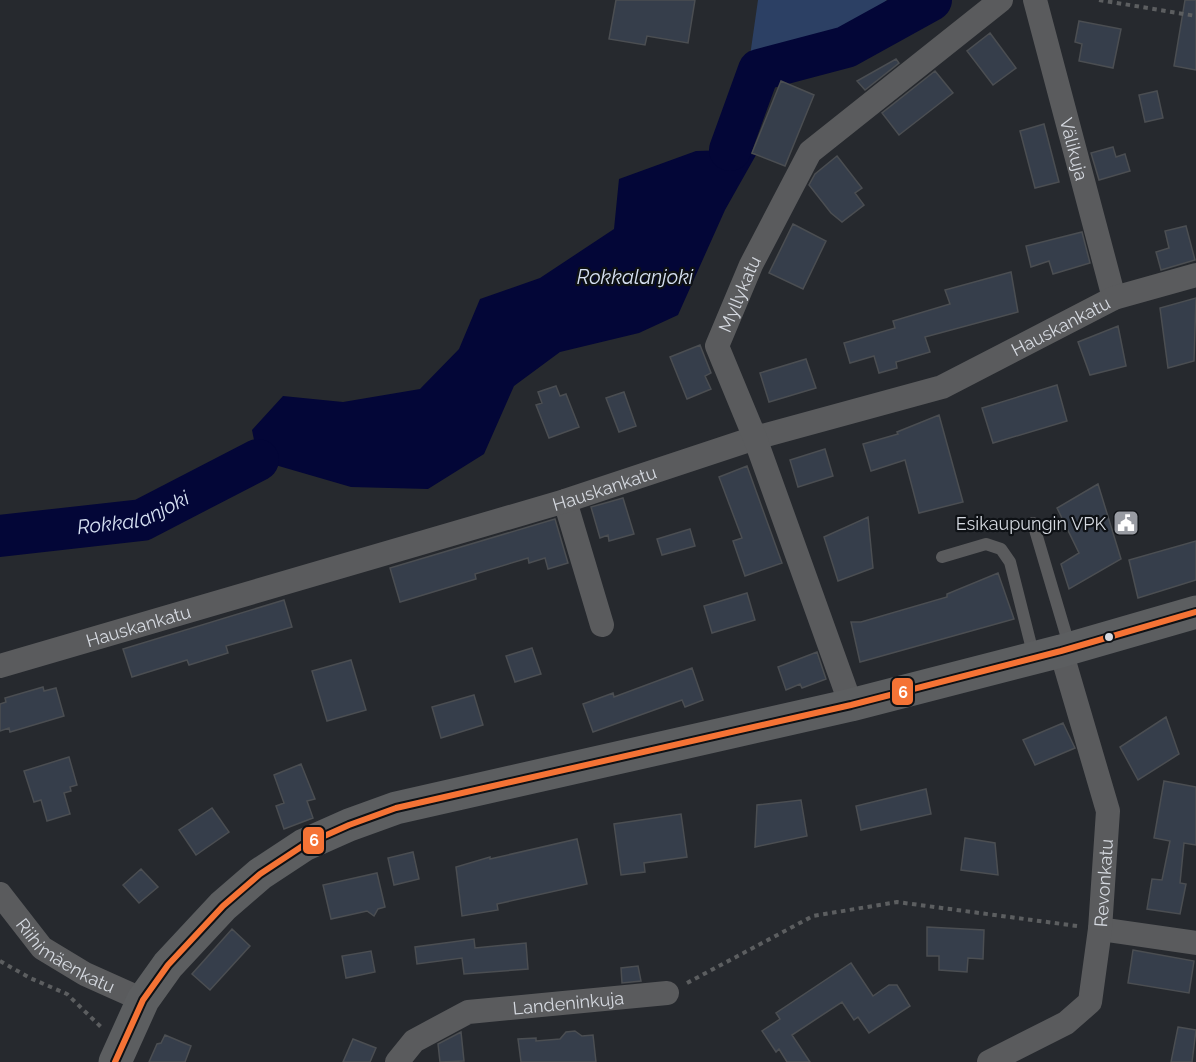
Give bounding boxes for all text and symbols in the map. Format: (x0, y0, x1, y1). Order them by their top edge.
street label: Välikuja (1056, 115, 1093, 183)
street label: Myllykatu (714, 252, 765, 335)
water label: Rokkalanjoki (577, 265, 694, 289)
street label: Hauskankatu (1008, 291, 1113, 360)
street label: Hauskankatu (550, 461, 659, 515)
water label: Rokkalanjoki (76, 485, 194, 539)
public building icon: Esikaupungin VPK (1111, 508, 1141, 538)
place label: Esikaupungin VPK (956, 513, 1106, 534)
street label: Hauskankatu (83, 600, 193, 651)
unlabelled marker (1103, 631, 1115, 643)
line badge: 6 (891, 677, 914, 706)
text: 6 (898, 683, 908, 702)
line badge: 6 (302, 826, 325, 855)
text: 6 (309, 831, 319, 850)
street label: Revonkatu (1090, 838, 1117, 928)
street label: Riihimäenkatu (12, 914, 119, 997)
street label: Landeninkuja (512, 987, 625, 1018)

